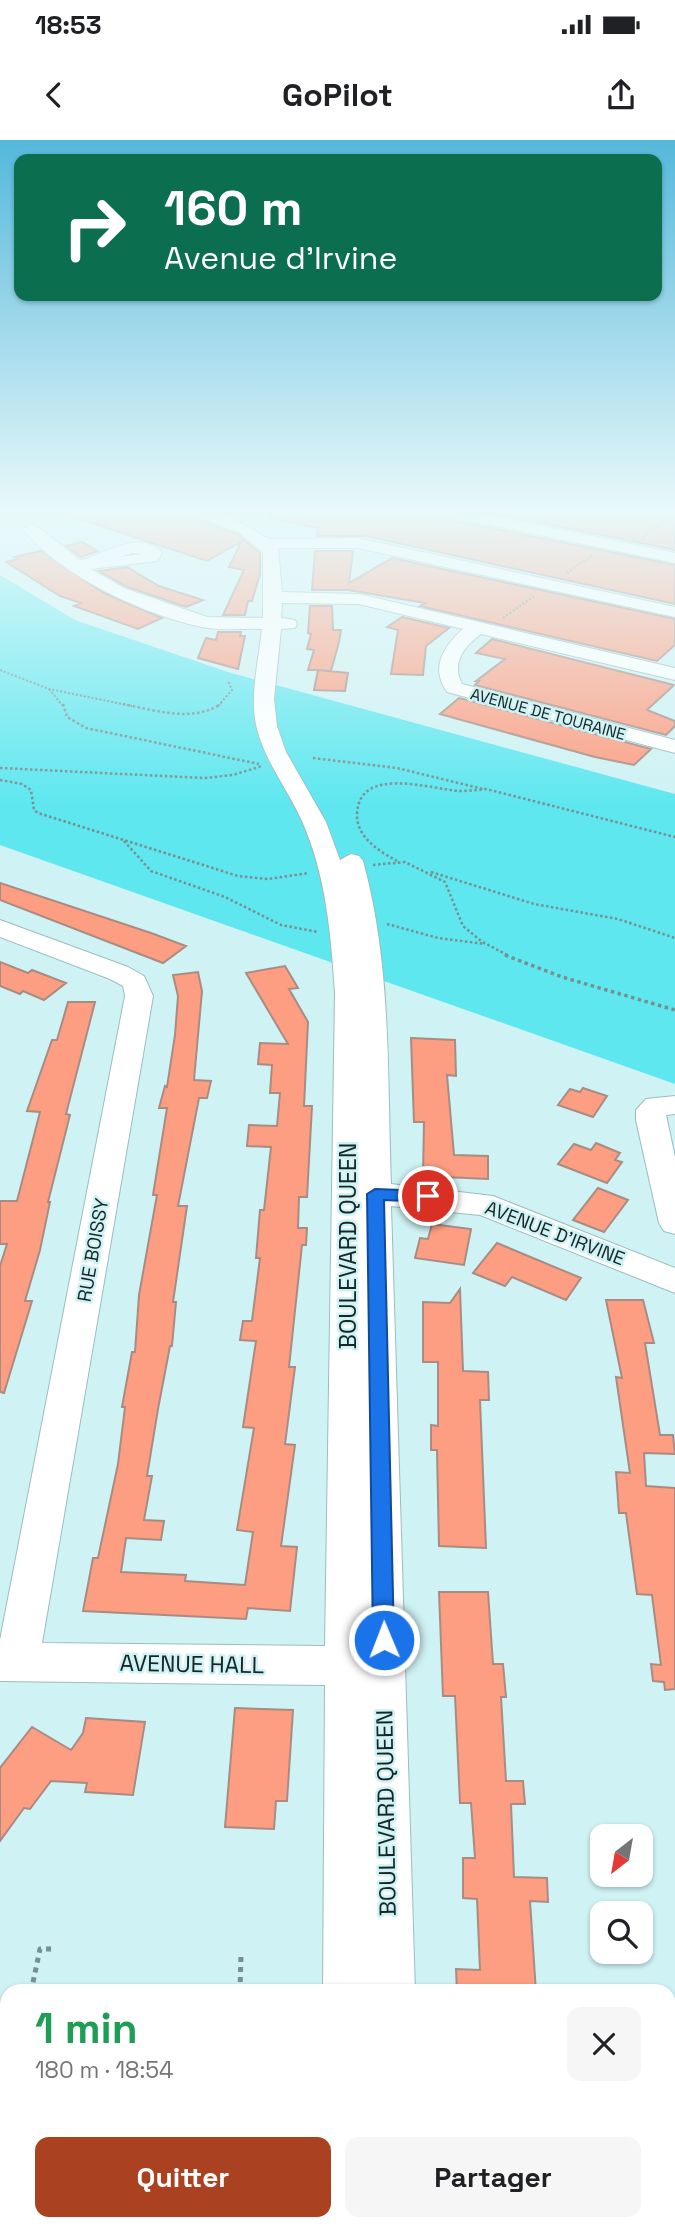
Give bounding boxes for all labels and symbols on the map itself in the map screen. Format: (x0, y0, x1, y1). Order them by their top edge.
street label: AVENUE DE TOURAINE (468, 683, 628, 745)
street label: BOULEVARD QUEEN (333, 1143, 363, 1349)
pin (398, 1166, 458, 1226)
street label: AVENUE D'IRVINE (482, 1195, 628, 1271)
street label: RUE BOISSY (72, 1196, 114, 1304)
position arrow (347, 1603, 421, 1677)
street label: AVENUE HALL (119, 1648, 265, 1680)
street label: BOULEVARD QUEEN (369, 1710, 403, 1916)
north arrow (590, 1824, 653, 1886)

